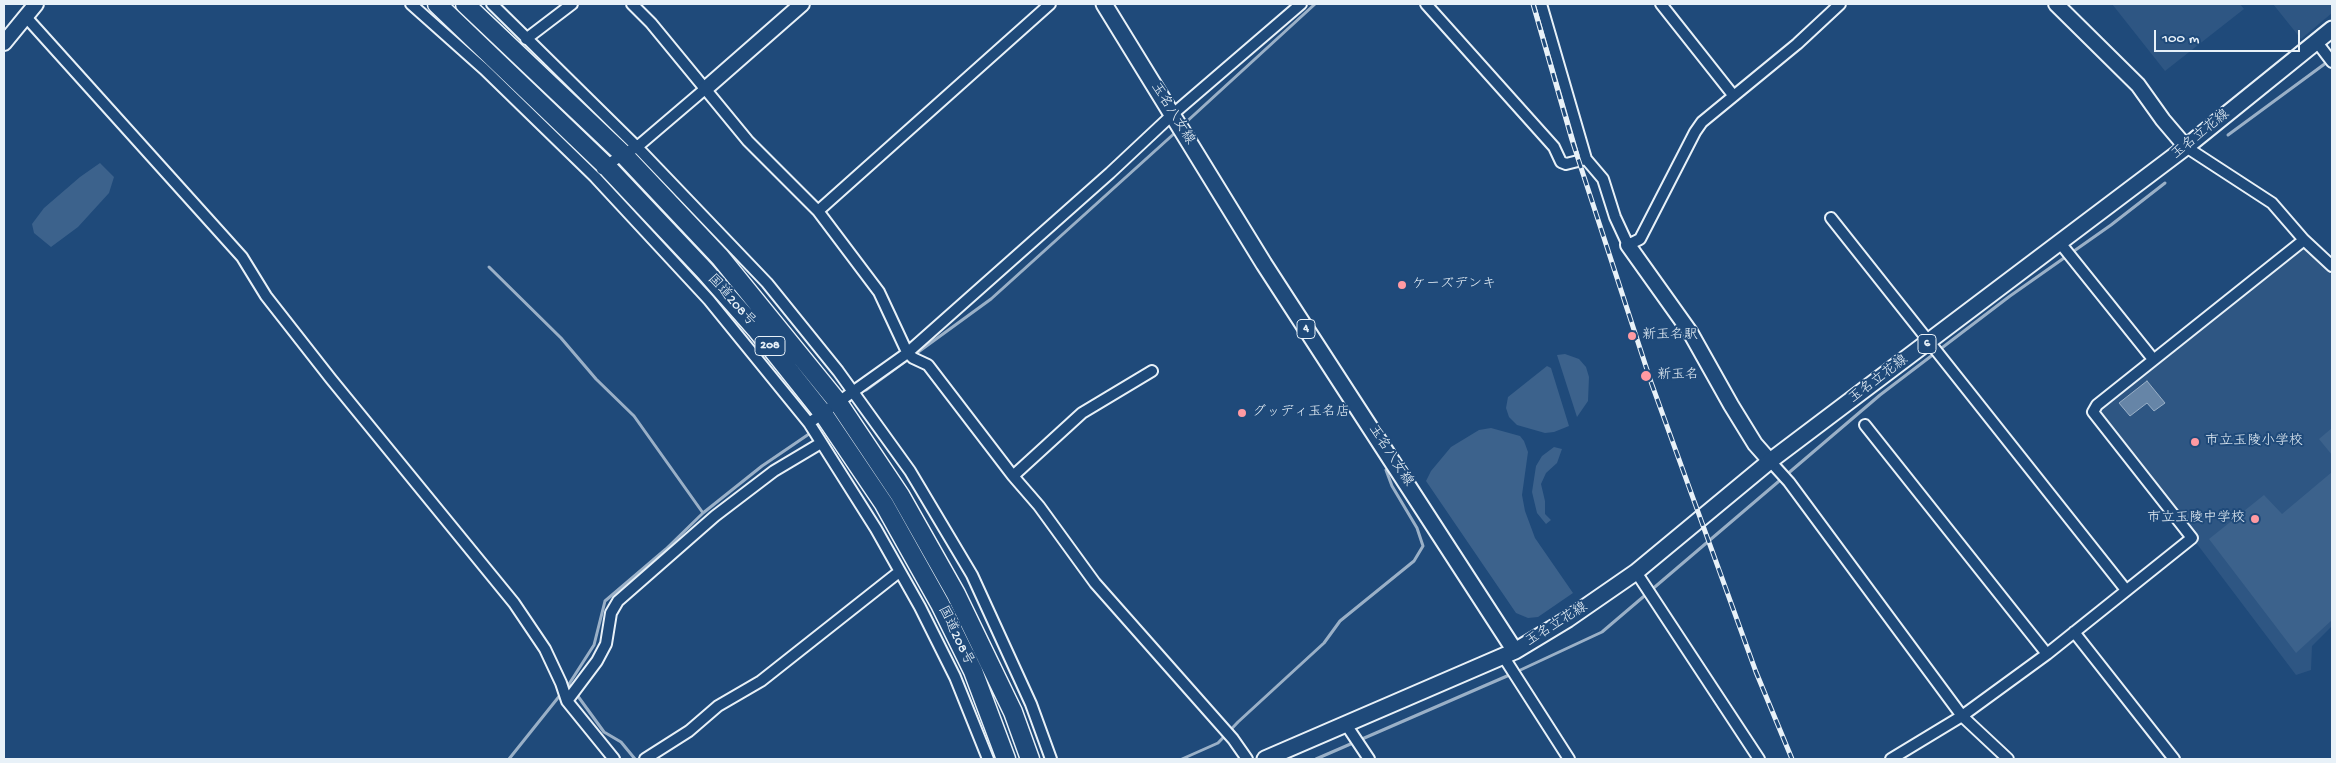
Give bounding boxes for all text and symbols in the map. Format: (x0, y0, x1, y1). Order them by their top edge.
scale bar (2156, 20, 2302, 52)
text: 100 m (2162, 30, 2199, 48)
street label: 玉名八女線 (1146, 80, 1198, 148)
street label: 玉名立花線 (2169, 106, 2233, 164)
street label: 国道208号 (703, 271, 759, 331)
place label: ケーズデンキ (1412, 277, 1496, 293)
marker: ケーズデンキ (1396, 279, 1408, 291)
road number: 4 (1297, 320, 1315, 338)
place label: 新玉名駅 (1642, 328, 1698, 344)
marker: 新玉名駅 (1626, 330, 1638, 342)
road number: 6 (1918, 334, 1936, 354)
road number: 208 (755, 336, 785, 356)
street label: 玉名立花線 (1846, 352, 1912, 408)
place label: 新玉名 (1657, 368, 1699, 384)
marker: 新玉名 (1639, 369, 1653, 383)
place label: グッディ玉名店 (1252, 405, 1350, 421)
marker: グッディ玉名店 (1236, 407, 1248, 419)
street label: 玉名八女線 (1364, 422, 1416, 490)
place label: 市立玉陵小学校 (2205, 434, 2303, 450)
marker: 市立玉陵小学校 (2189, 436, 2201, 448)
place label: 市立玉陵中学校 (2147, 511, 2245, 527)
marker: 市立玉陵中学校 (2249, 513, 2261, 525)
street label: 玉名立花線 (1523, 599, 1591, 651)
street label: 国道208号 (933, 603, 977, 669)

